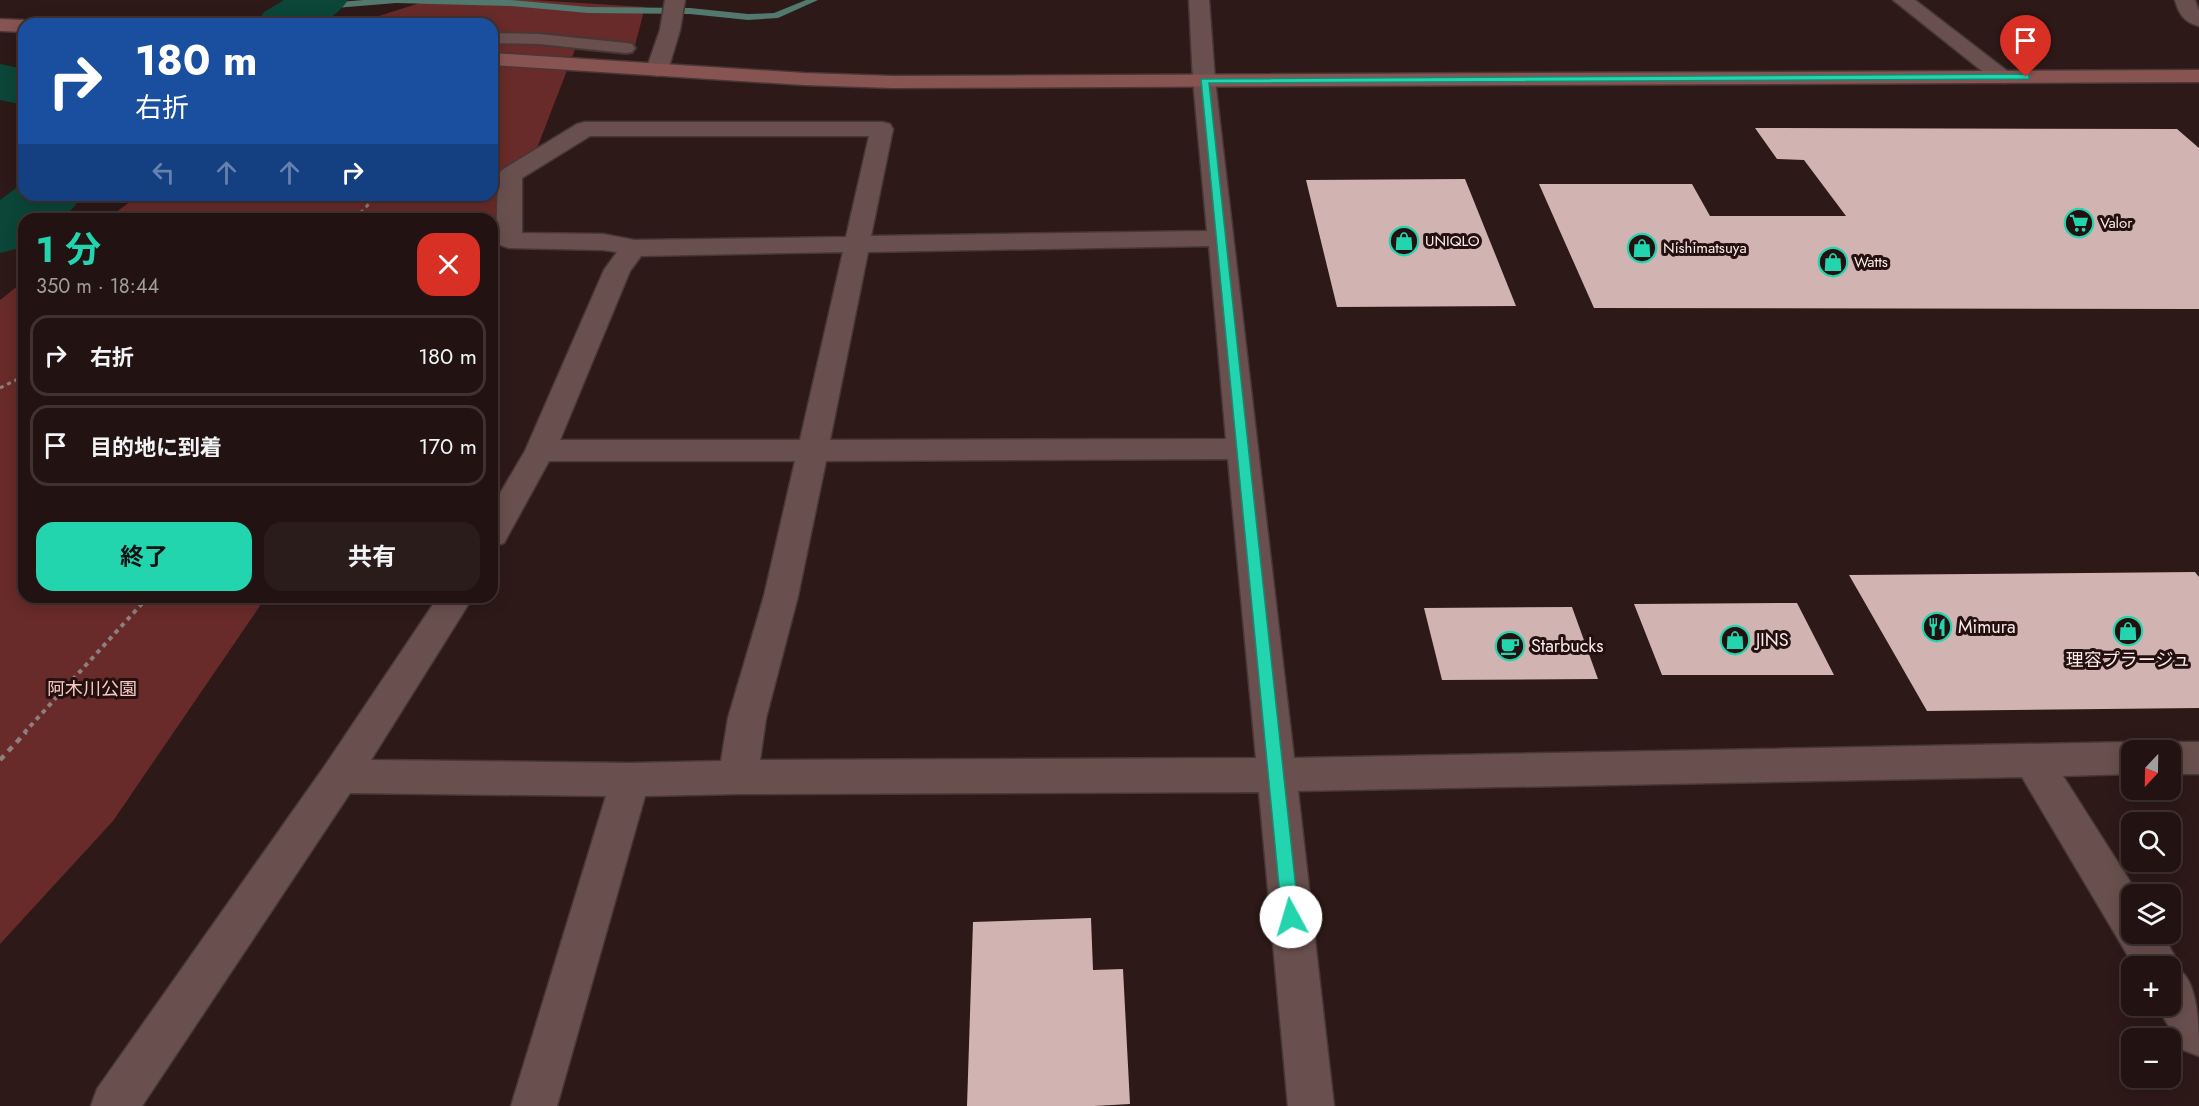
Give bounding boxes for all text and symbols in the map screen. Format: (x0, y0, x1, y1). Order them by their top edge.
pin (2000, 15, 2051, 77)
icon: arrive (2009, 24, 2042, 57)
text: 180 m (135, 30, 258, 91)
icon: right (36, 42, 114, 120)
text: 右折 (135, 88, 189, 127)
icon: left (147, 156, 180, 189)
icon: ahead (210, 156, 243, 189)
icon: ahead (273, 156, 306, 189)
icon: right (336, 156, 369, 189)
supermarket icon: Valor (2063, 207, 2095, 239)
place label: Valor (2100, 212, 2133, 234)
text: 1 分 (36, 223, 101, 275)
shop icon: UNIQLO (1388, 225, 1420, 257)
place label: UNIQLO (1425, 230, 1480, 252)
shop icon: Nishimatsuya (1626, 232, 1658, 264)
button: close (417, 233, 480, 296)
place label: Nishimatsuya (1663, 237, 1747, 259)
shop icon: Watts (1817, 246, 1849, 278)
place label: Watts (1854, 251, 1888, 273)
text: 350 m · 18:44 (36, 272, 159, 301)
icon: right (39, 339, 72, 372)
text: 180 m (418, 340, 477, 372)
text: 右折 (90, 341, 134, 373)
icon: arrive (39, 429, 72, 462)
text: 170 m (419, 430, 477, 462)
text: 目的地に到着 (90, 431, 222, 463)
button: 終了 (36, 522, 252, 591)
button: 共有 (264, 522, 480, 591)
restaurant icon: Mimura (1921, 611, 1953, 643)
place label: Mimura (1958, 614, 2016, 640)
shop icon: 理容プラージュ (2112, 615, 2144, 647)
shop icon: JINS (1719, 624, 1751, 656)
place label: JINS (1754, 627, 1789, 653)
cafe icon: Starbucks (1494, 630, 1526, 662)
place label: Starbucks (1531, 633, 1604, 659)
place label: 理容プラージュ (2066, 647, 2190, 673)
park label: 阿木川公園 (47, 676, 137, 702)
north arrow (2121, 740, 2181, 800)
map controls (2121, 740, 2181, 1088)
button: search (2121, 812, 2181, 872)
button: layers (2121, 884, 2181, 944)
position arrow (1259, 885, 1323, 949)
button: + (2121, 956, 2181, 1016)
button: − (2121, 1028, 2181, 1088)

